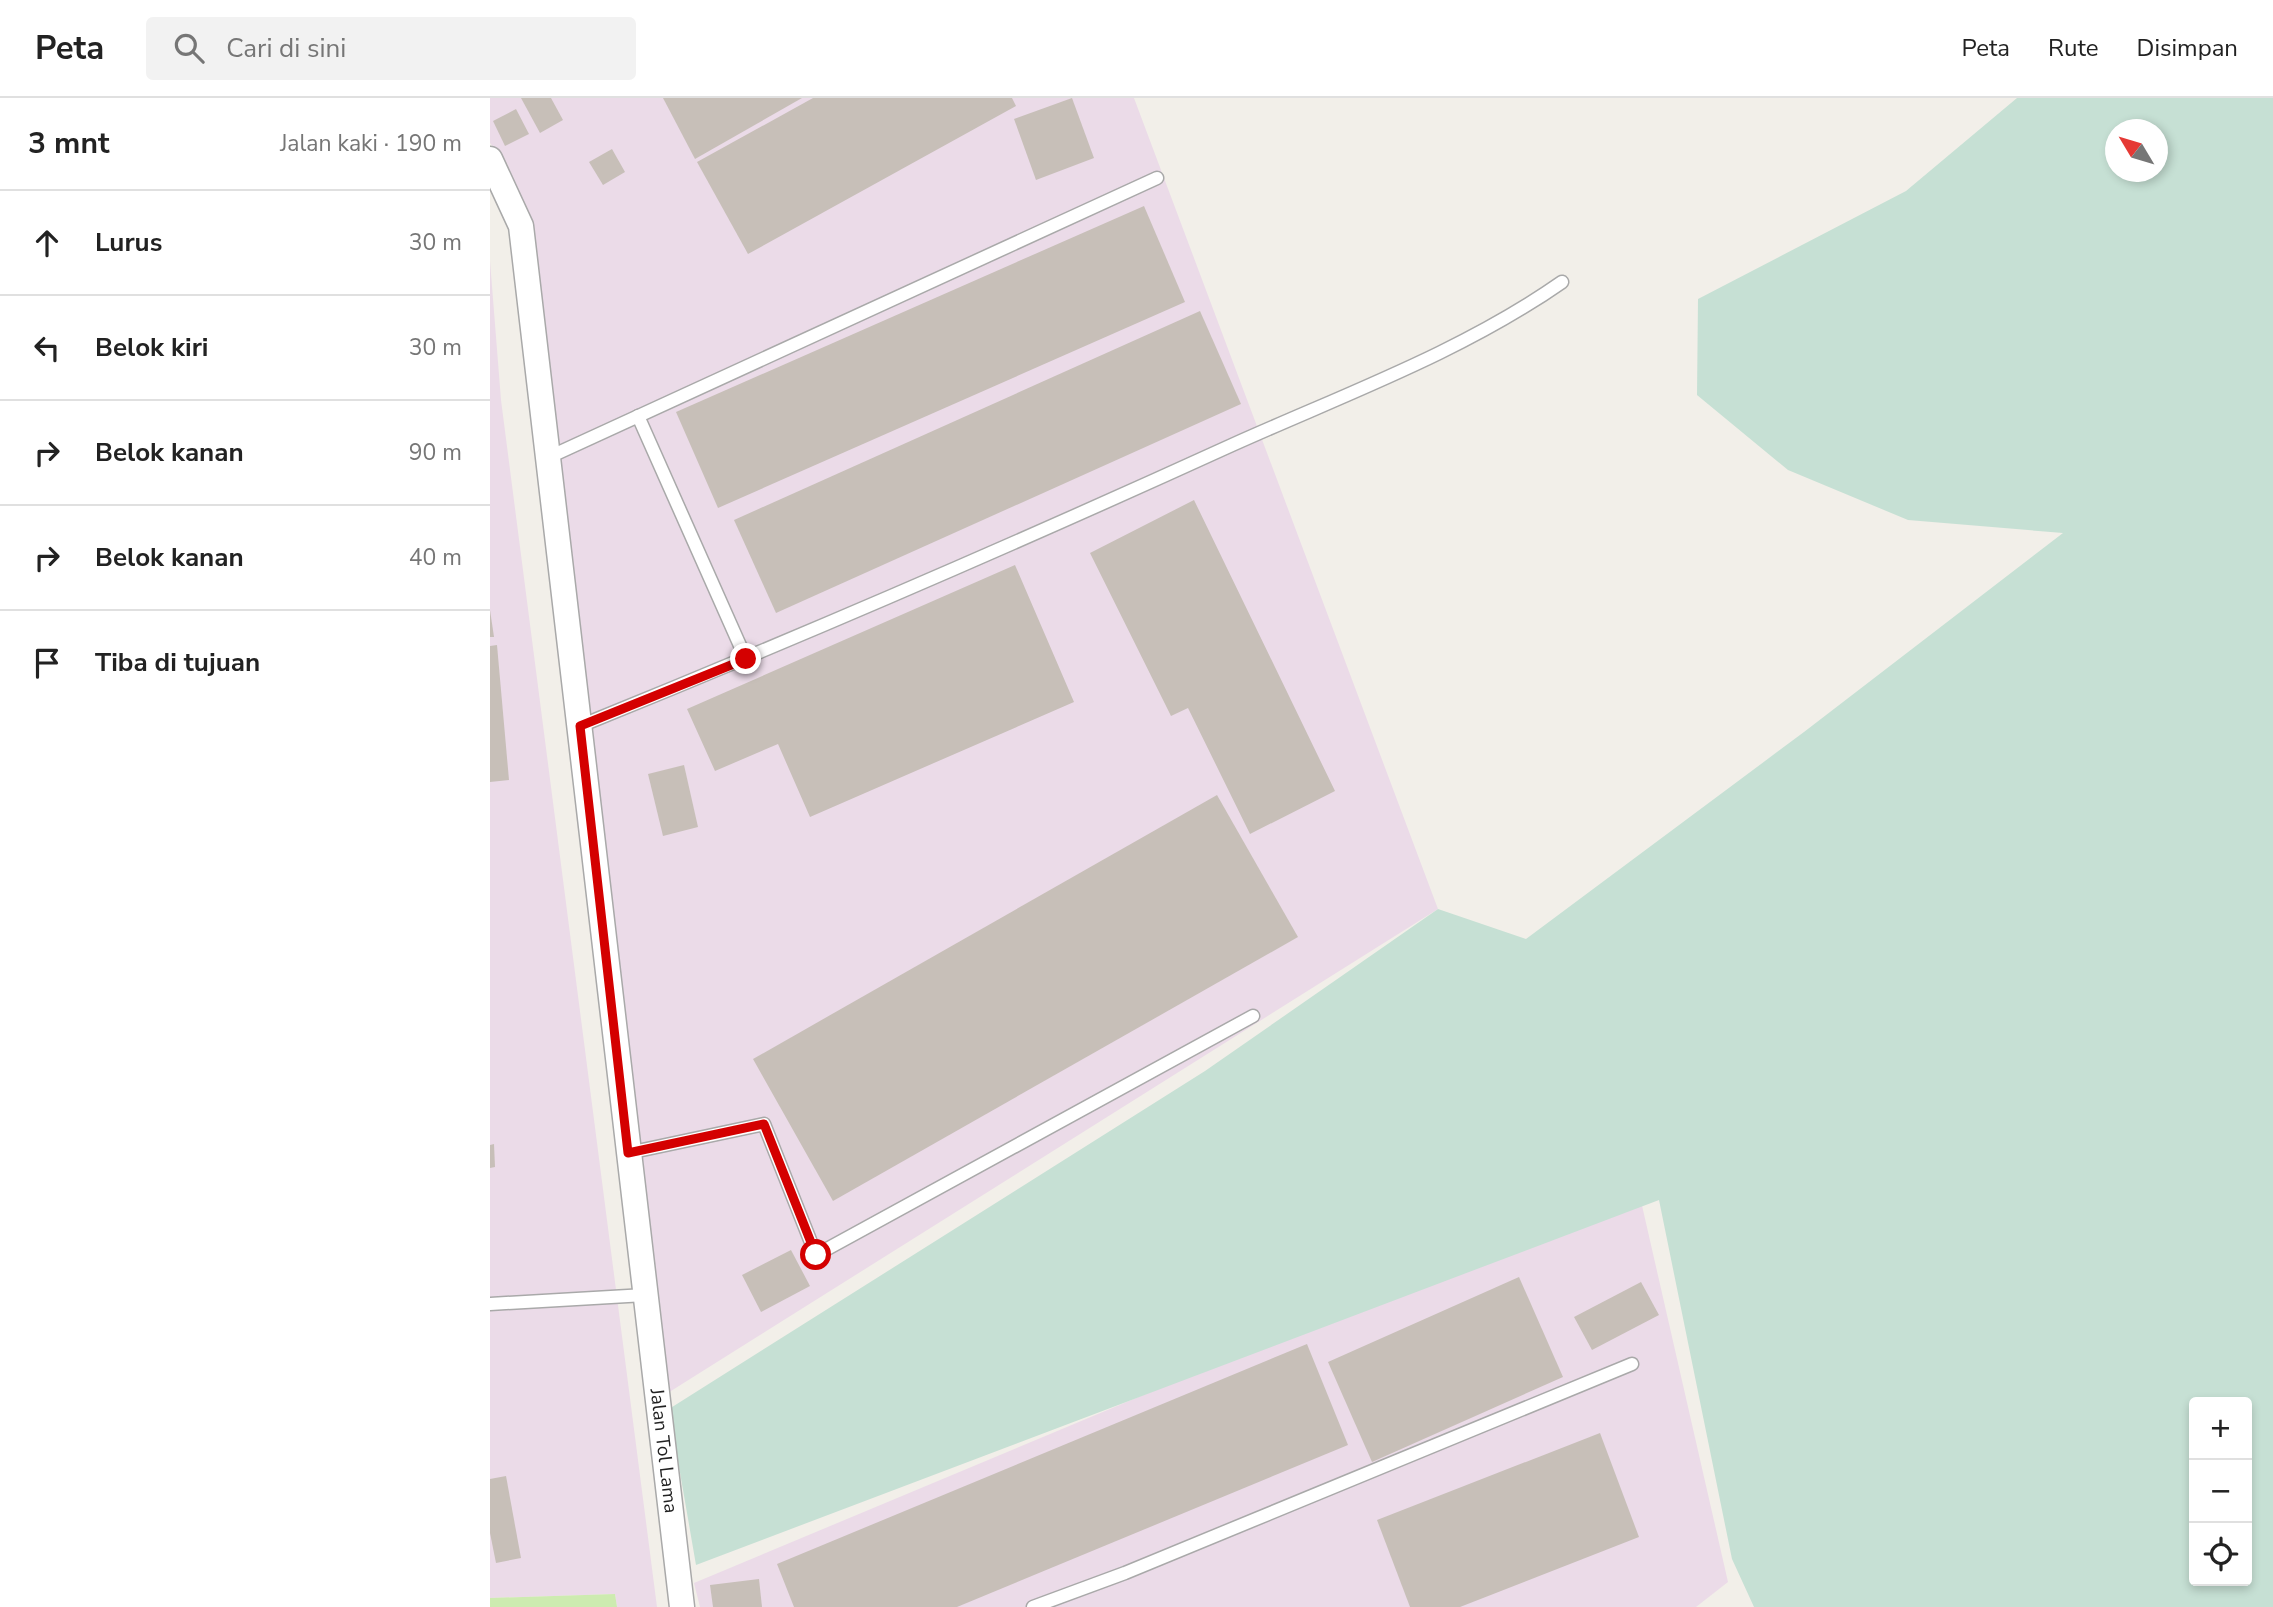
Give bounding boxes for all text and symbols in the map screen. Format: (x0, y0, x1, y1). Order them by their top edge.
search box (146, 17, 636, 80)
text: Peta (35, 26, 104, 71)
icon: search (170, 29, 208, 67)
text: Cari di sini (226, 31, 346, 66)
text: Peta (1961, 32, 2010, 64)
text: Rute (2048, 32, 2099, 64)
text: Disimpan (2137, 32, 2238, 64)
north arrow (2105, 119, 2168, 182)
text: 3 mnt (28, 123, 109, 164)
text: Jalan kaki · 190 m (280, 128, 462, 159)
icon: ahead (28, 224, 66, 262)
text: Lurus (95, 225, 162, 260)
text: 30 m (409, 227, 462, 258)
icon: left (28, 329, 66, 367)
text: Belok kiri (95, 330, 208, 365)
text: 30 m (409, 332, 462, 363)
icon: right (28, 434, 66, 472)
text: Belok kanan (95, 435, 244, 470)
text: 90 m (409, 437, 462, 468)
icon: right (28, 539, 66, 577)
text: Belok kanan (95, 540, 244, 575)
text: 40 m (409, 542, 462, 573)
route end (730, 643, 761, 674)
icon: arrive (28, 644, 66, 682)
text: Tiba di tujuan (95, 645, 260, 680)
route start (800, 1239, 831, 1270)
street label: Jalan Tol Lama (644, 1386, 684, 1515)
map controls (2189, 1397, 2252, 1586)
button: + (2189, 1397, 2252, 1460)
button: − (2189, 1460, 2252, 1523)
button: locate (2189, 1523, 2252, 1586)

